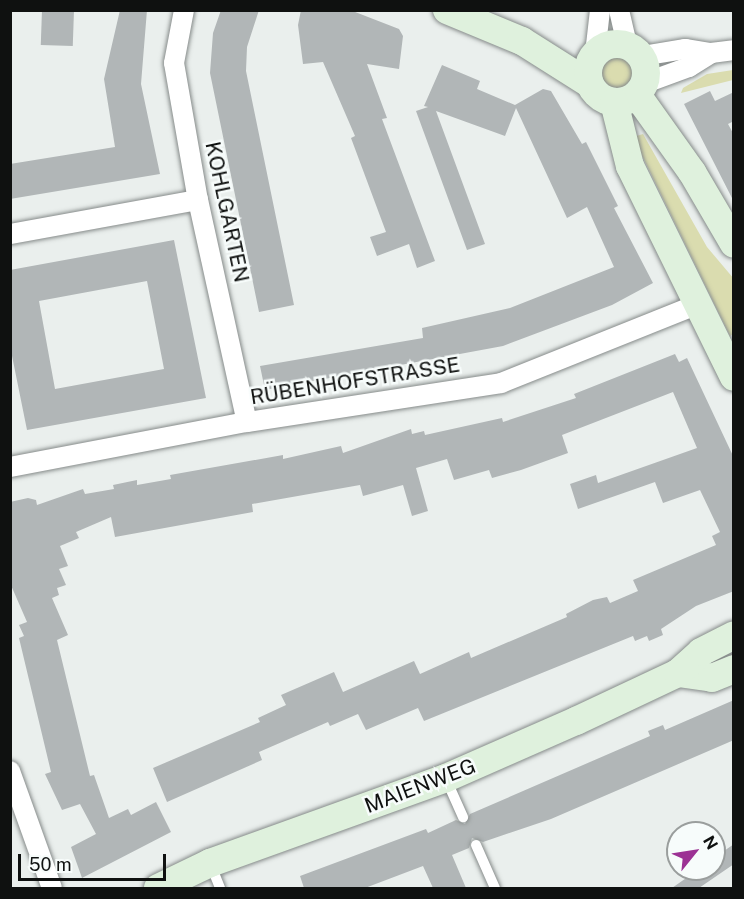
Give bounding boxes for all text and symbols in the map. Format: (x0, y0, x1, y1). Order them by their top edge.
street label: KOHLGARTEN (200, 139, 254, 285)
street label: RÜBENHOFSTRASSE (248, 352, 462, 410)
street label: MAIENWEG (361, 753, 479, 819)
north arrow (666, 821, 726, 881)
text: N (699, 833, 722, 853)
scale bar (21, 842, 170, 880)
text: 50 m (29, 854, 72, 875)

